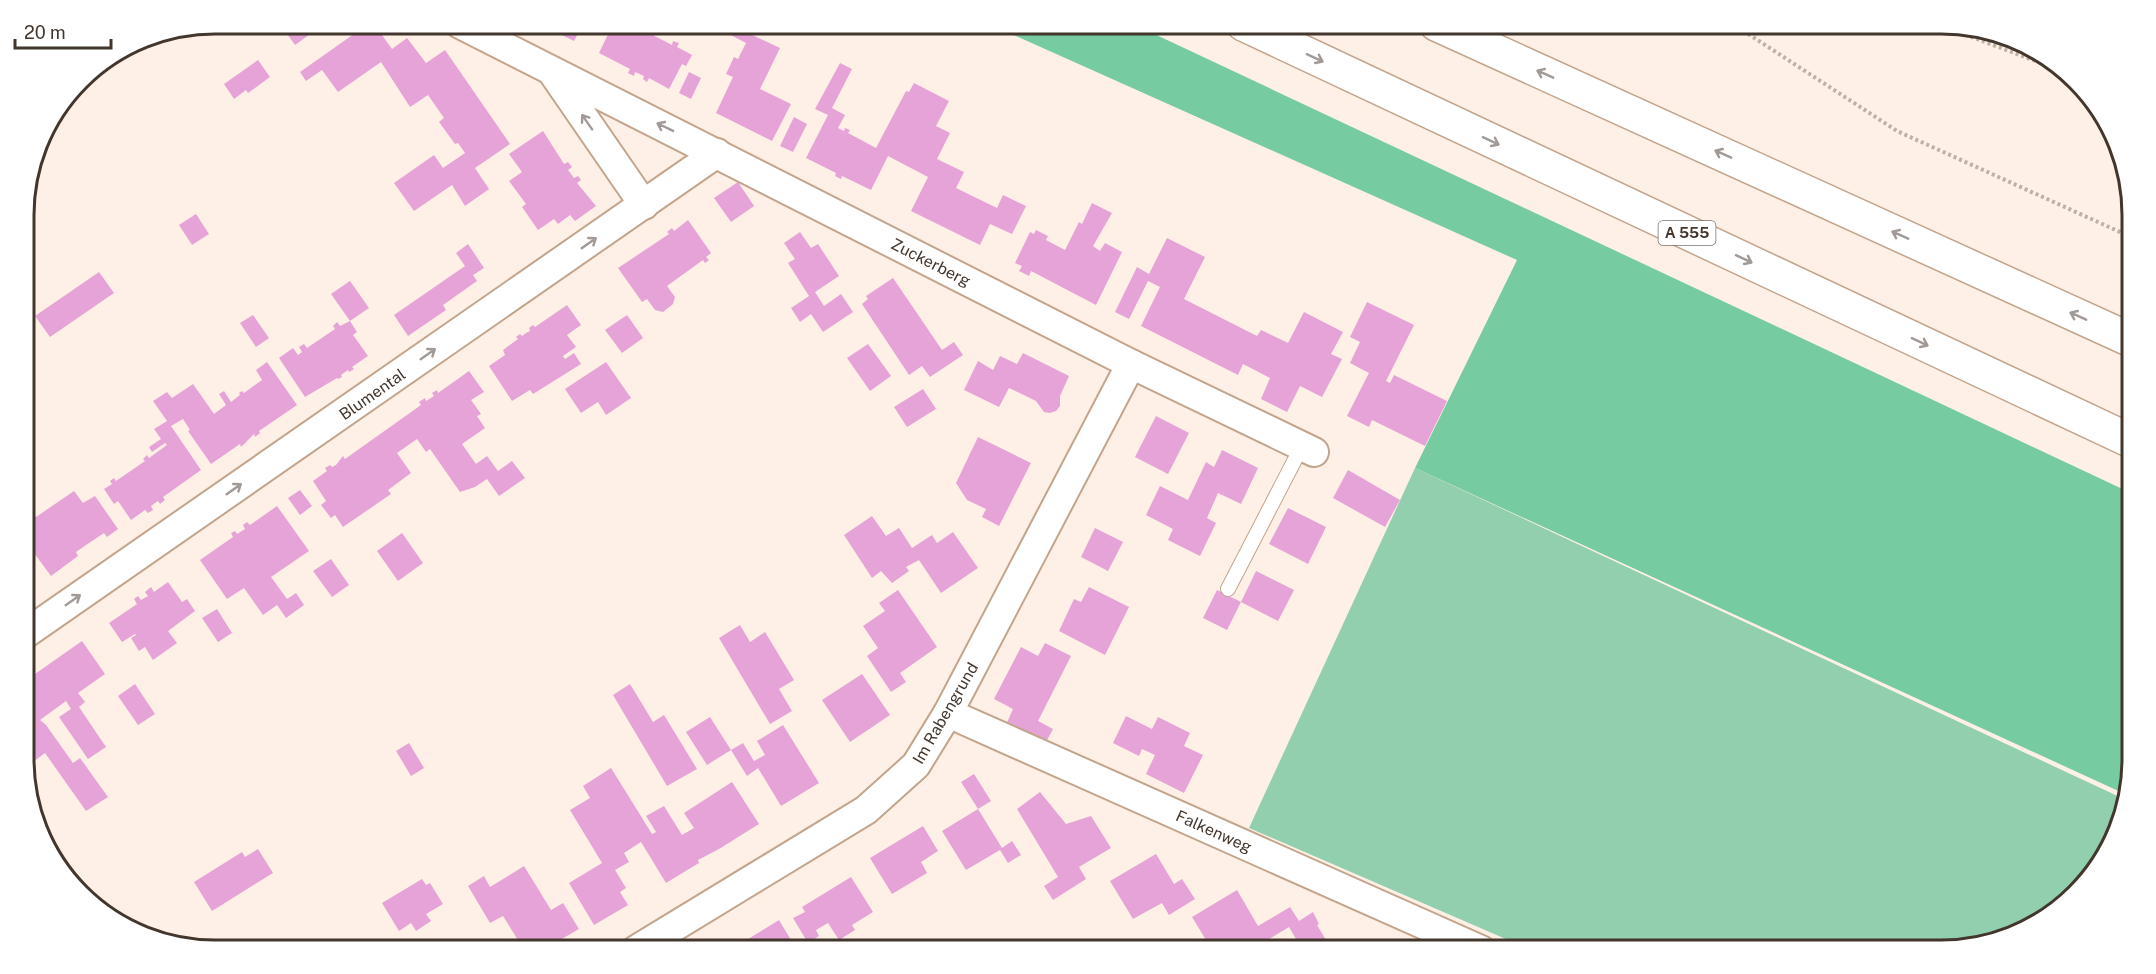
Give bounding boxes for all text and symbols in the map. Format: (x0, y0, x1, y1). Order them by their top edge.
scale bar (15, 12, 111, 50)
text: 20 m (24, 22, 66, 43)
one-way arrow (1305, 52, 1323, 64)
one-way arrow (1537, 67, 1555, 79)
one-way arrow (581, 114, 593, 131)
one-way arrow (656, 120, 674, 132)
one-way arrow (1482, 135, 1500, 147)
one-way arrow (1714, 148, 1732, 160)
road number: A 555 (1658, 221, 1716, 245)
one-way arrow (1892, 229, 1910, 240)
street label: Zuckerberg (888, 234, 974, 291)
one-way arrow (580, 237, 596, 249)
one-way arrow (1734, 254, 1752, 266)
one-way arrow (2069, 309, 2087, 321)
one-way arrow (1911, 337, 1929, 349)
one-way arrow (420, 348, 436, 360)
street label: Blumental (336, 365, 409, 424)
one-way arrow (225, 483, 241, 495)
one-way arrow (65, 594, 81, 606)
street label: Im Rabengrund (909, 659, 982, 767)
street label: Falkenweg (1173, 806, 1255, 857)

